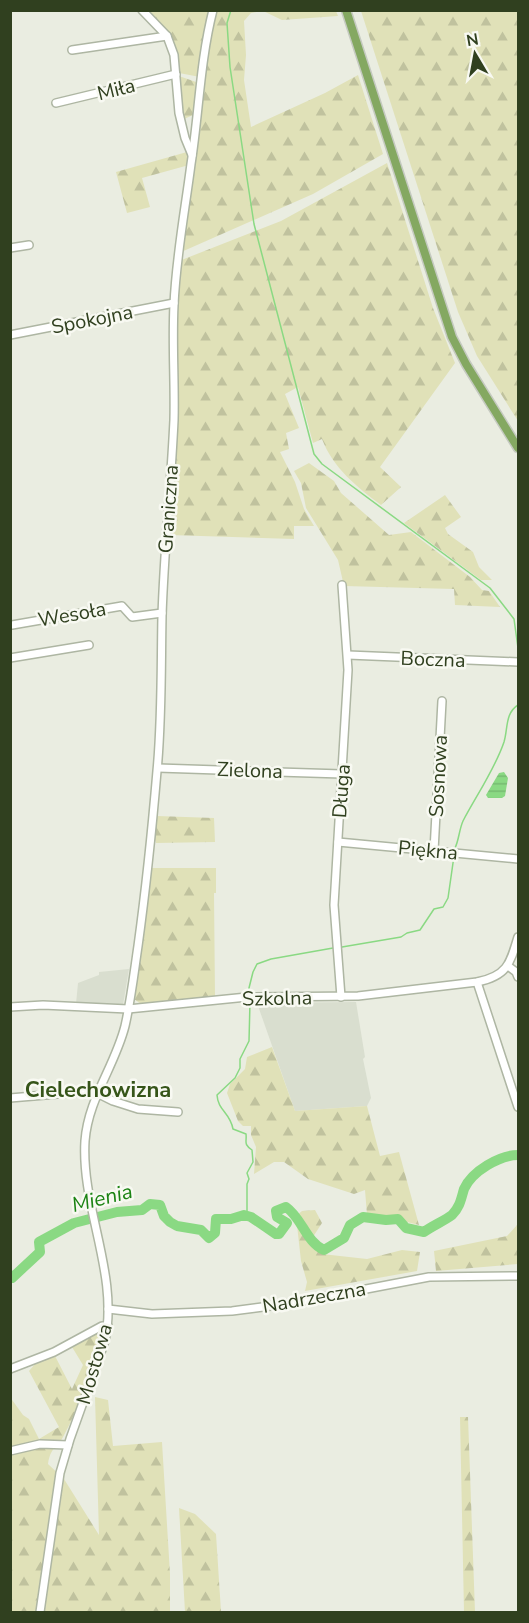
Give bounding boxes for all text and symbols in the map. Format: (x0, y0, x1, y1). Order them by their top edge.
north arrow (445, 24, 505, 84)
text: N (465, 28, 480, 52)
street label: Miła (94, 72, 138, 107)
street label: Spokojna (49, 298, 135, 341)
street label: Graniczna (152, 464, 185, 554)
street label: Wesoła (36, 595, 108, 634)
street label: Boczna (400, 645, 466, 674)
street label: Sosnowa (423, 734, 454, 818)
street label: Zielona (217, 756, 283, 785)
street label: Długa (326, 763, 357, 819)
street label: Piękna (397, 834, 459, 867)
street label: Szkolna (242, 984, 312, 1013)
district label: Cielechowizna (25, 1075, 171, 1105)
water label: Mienia (69, 1177, 135, 1219)
street label: Nadrzeczna (260, 1275, 368, 1320)
street label: Mostowa (70, 1321, 119, 1408)

